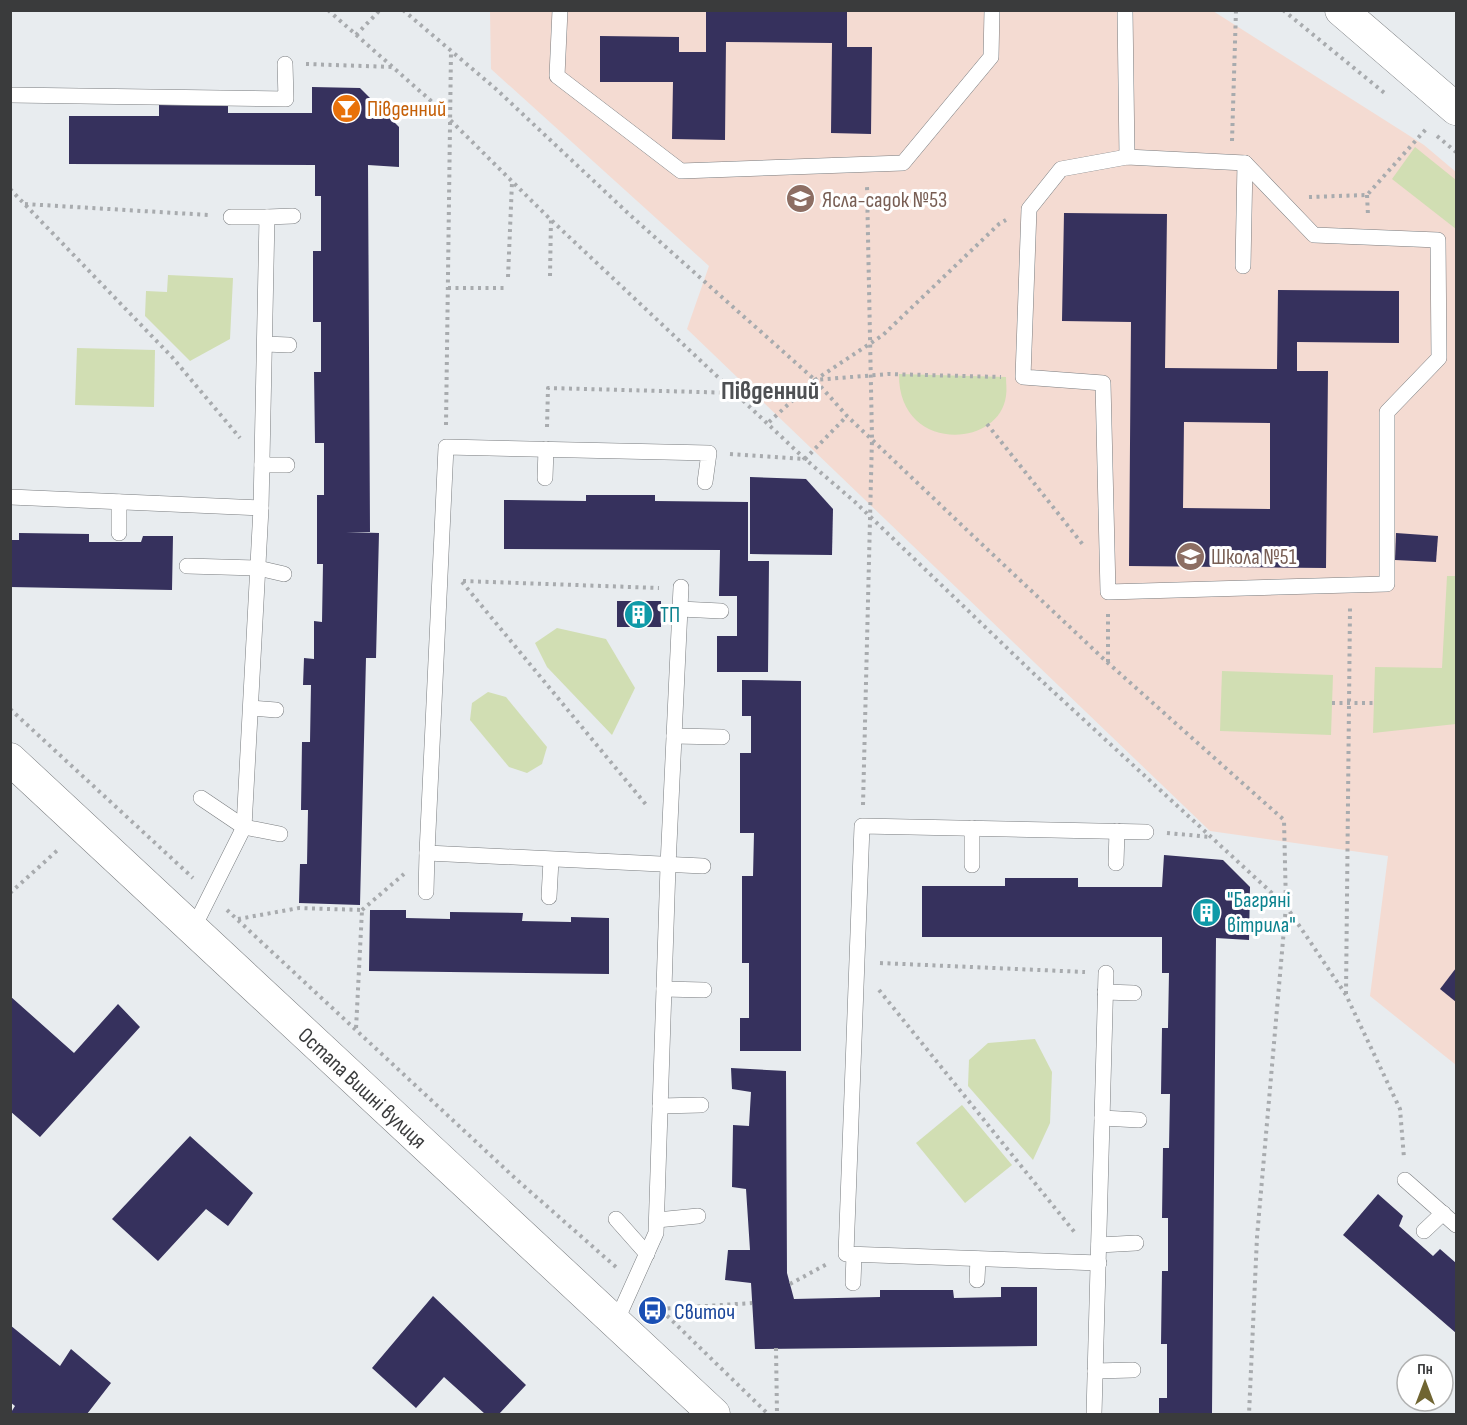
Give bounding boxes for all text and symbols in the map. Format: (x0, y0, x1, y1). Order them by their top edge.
bar icon: Південний (330, 92, 362, 124)
place label: Південний (367, 96, 446, 123)
school or university icon: Ясла-садок №53 (785, 183, 817, 215)
place label: Ясла-садок №53 (822, 187, 947, 214)
district label: Південний (721, 376, 819, 407)
school or university icon: Школа №51 (1174, 540, 1206, 572)
place label: Школа №51 (1211, 544, 1297, 571)
building icon: ТП (623, 598, 655, 630)
place label: ТП (660, 602, 680, 629)
place label: "Багряні вітрила" (1227, 887, 1296, 939)
building icon: "Багряні вітрила" (1190, 896, 1222, 928)
street label: Остапа Вишні вулиця (292, 1022, 432, 1155)
bus stop icon: Свиточ (637, 1295, 669, 1327)
place label: Свиточ (674, 1299, 735, 1326)
north arrow (1395, 1353, 1455, 1413)
text: Пн (1417, 1360, 1433, 1379)

